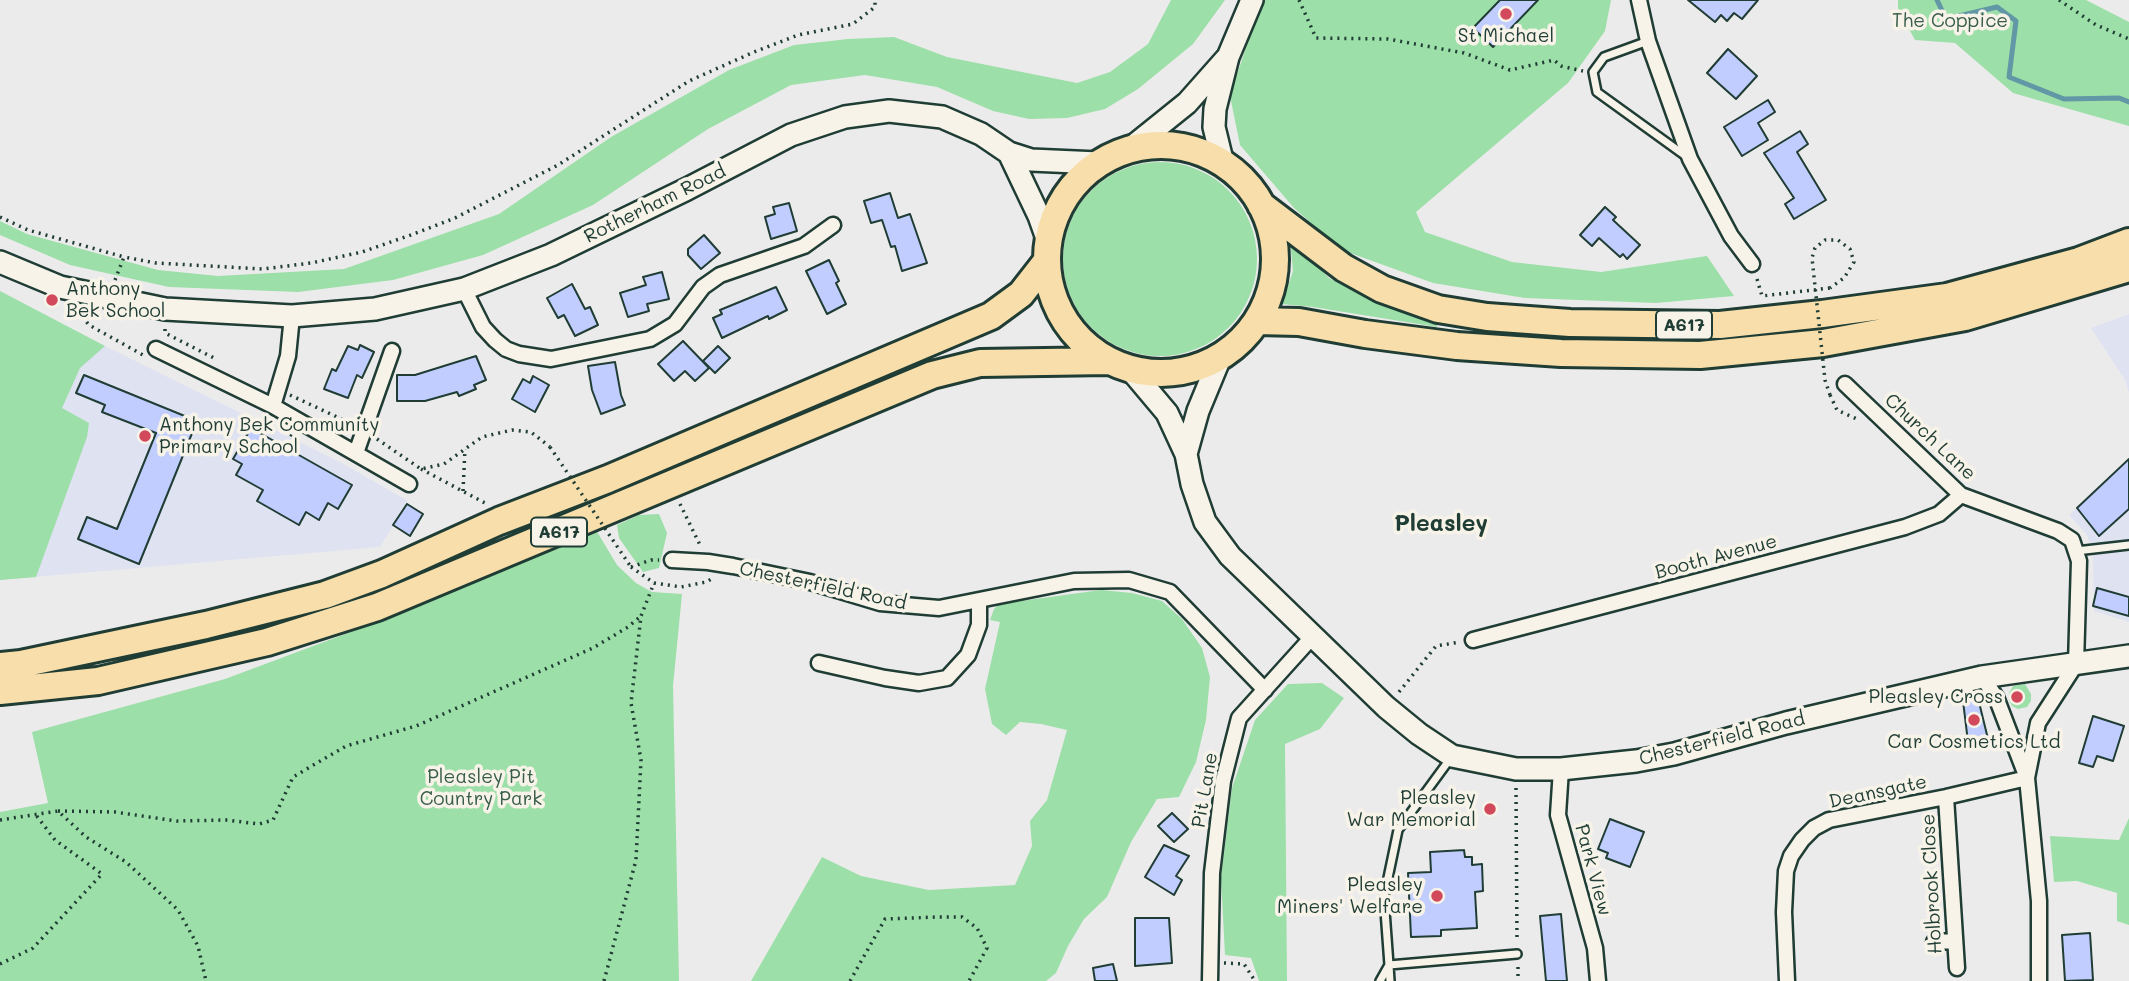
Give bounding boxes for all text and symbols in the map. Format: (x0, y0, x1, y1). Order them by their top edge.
marker: St Michael (1498, 6, 1514, 22)
park label: The Coppice (1892, 10, 2008, 32)
place label: St Michael (1458, 25, 1554, 47)
street label: Rotherham Road (580, 160, 730, 248)
place label: Anthony Bek School (66, 278, 166, 322)
marker: Anthony Bek School (44, 292, 60, 308)
road number: A617 (1656, 310, 1712, 340)
street label: Church Lane (1880, 389, 1980, 485)
place label: Anthony Bek Community Primary School (159, 414, 379, 458)
marker: Anthony Bek Community Primary School (137, 428, 153, 444)
district label: Pleasley (1394, 510, 1488, 538)
road number: A617 (531, 518, 587, 546)
street label: Booth Avenue (1653, 530, 1779, 584)
street label: Chesterfield Road (737, 557, 909, 615)
place label: Pleasley Cross (1868, 686, 2003, 708)
marker: Pleasley Cross (2009, 689, 2025, 705)
street label: Chesterfield Road (1637, 707, 1807, 771)
marker: Car Cosmetics Ltd (1966, 712, 1982, 728)
place label: Car Cosmetics Ltd (1887, 731, 2061, 753)
street label: Pit Lane (1187, 751, 1223, 829)
park label: Pleasley Pit Country Park (420, 766, 542, 810)
street label: Deansgate (1827, 771, 1929, 813)
place label: Pleasley War Memorial (1347, 787, 1476, 831)
marker: Pleasley War Memorial (1482, 801, 1498, 817)
street label: Holbrook Close (1917, 813, 1947, 955)
street label: Park View (1570, 822, 1616, 918)
place label: Pleasley Miners' Welfare (1277, 874, 1423, 918)
marker: Pleasley Miners' Welfare (1429, 888, 1445, 904)

